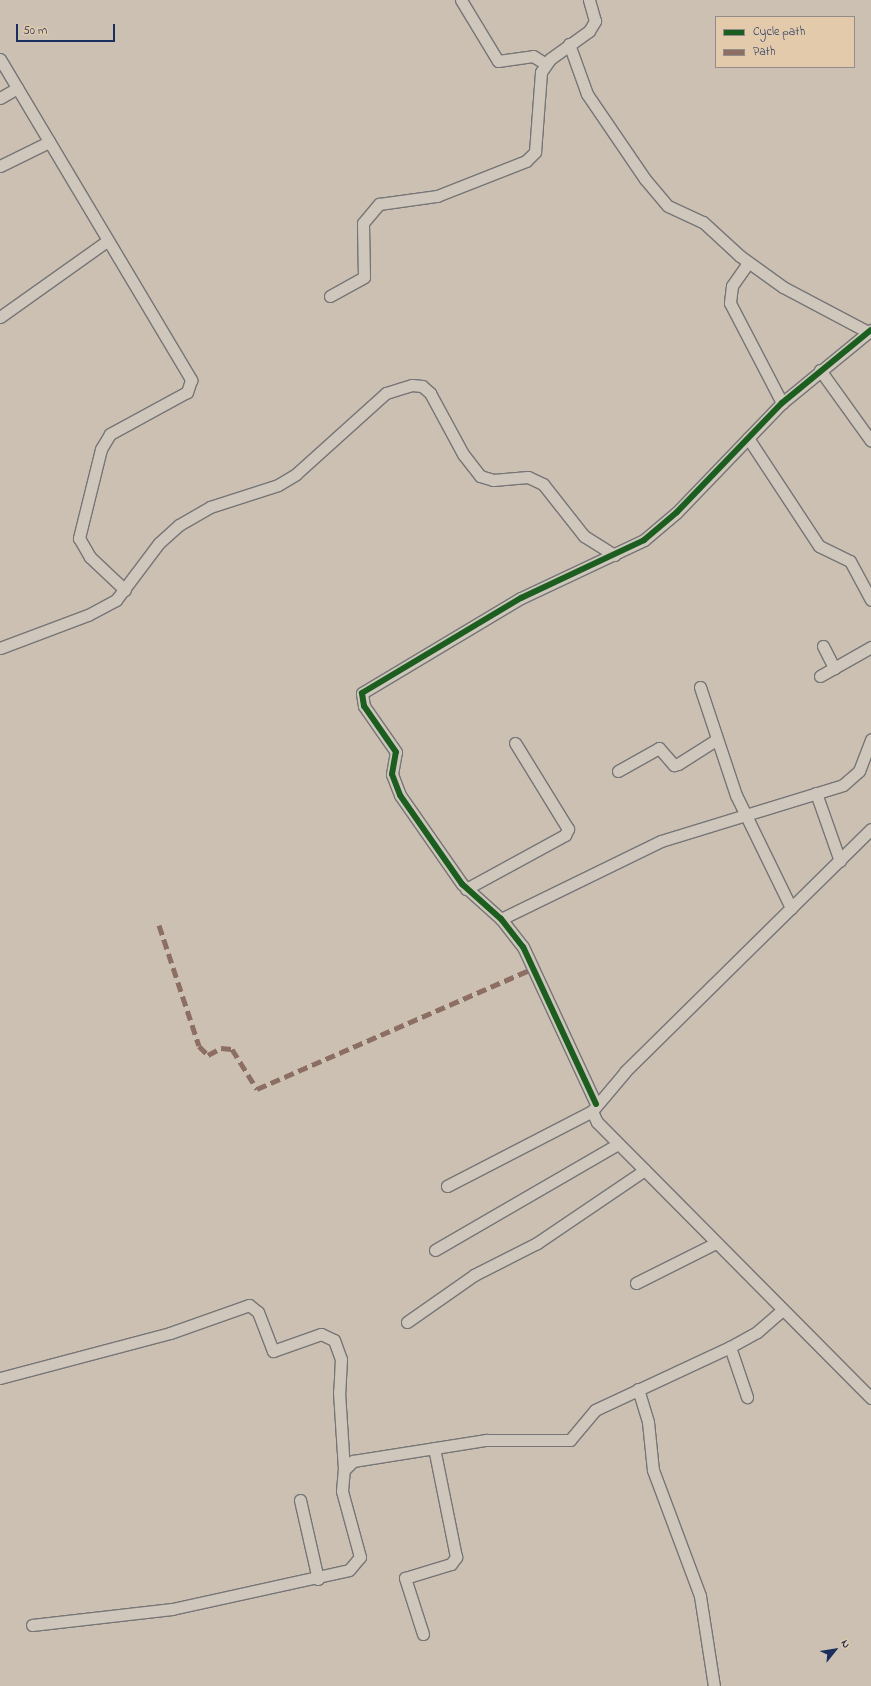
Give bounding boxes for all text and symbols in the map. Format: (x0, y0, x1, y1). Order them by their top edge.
scale bar (18, 16, 117, 42)
legend (715, 16, 855, 68)
text: 50 m (23, 22, 47, 40)
text: Cycle path (753, 23, 805, 41)
text: Path (753, 43, 775, 61)
north arrow (815, 1630, 855, 1670)
text: N (837, 1637, 854, 1651)

